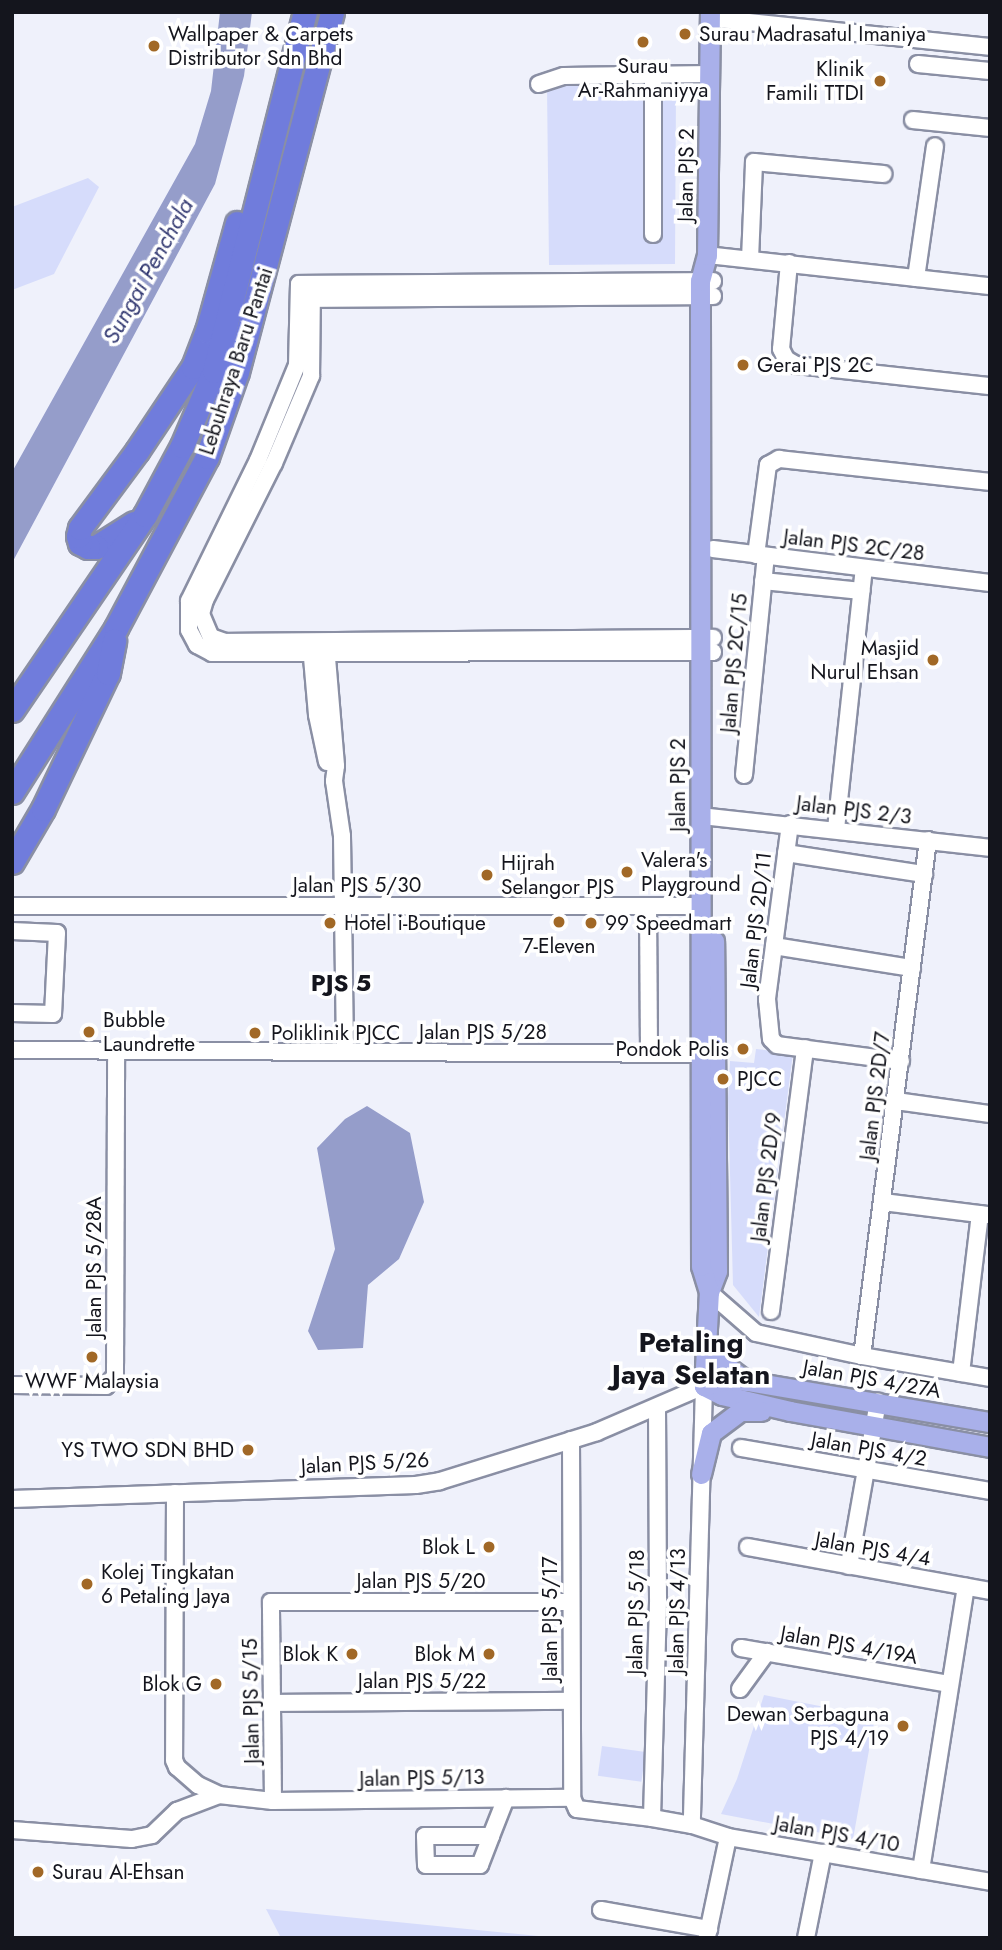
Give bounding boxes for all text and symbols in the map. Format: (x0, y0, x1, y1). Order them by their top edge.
place label: Wallpaper & Carpets Distributor Sdn Bhd (168, 21, 353, 71)
place label: Surau Madrasatul Imaniya (699, 21, 926, 47)
marker: Surau Madrasatul Imaniya (677, 26, 693, 42)
marker: Surau Ar-Rahmaniyya (635, 34, 651, 50)
marker: Wallpaper & Carpets Distributor Sdn Bhd (146, 38, 162, 54)
place label: Surau Ar-Rahmaniyya (578, 53, 708, 103)
place label: Klinik Famili TTDI (766, 56, 864, 106)
marker: Klinik Famili TTDI (870, 71, 890, 91)
street label: Jalan PJS 2 (673, 128, 699, 222)
water label: Sungai Penchala (97, 194, 199, 348)
street label: Lebuhraya Baru Pantai (194, 264, 278, 458)
place label: Gerai PJS 2C (757, 352, 874, 378)
marker: Gerai PJS 2C (735, 357, 751, 373)
street label: Jalan PJS 2C/28 (782, 524, 926, 566)
street label: Jalan PJS 2C/15 (715, 592, 753, 734)
place label: Masjid Nurul Ehsan (810, 635, 919, 685)
marker: Masjid Nurul Ehsan (925, 652, 941, 668)
street label: Jalan PJS 2 (665, 738, 691, 832)
street label: Jalan PJS 2/3 (795, 790, 913, 830)
place label: Valera's Playground (641, 847, 741, 897)
place label: Hijrah Selangor PJS (501, 850, 614, 900)
street label: Jalan PJS 2D/11 (735, 850, 777, 990)
marker: Valera's Playground (619, 864, 635, 880)
marker: Hijrah Selangor PJS (479, 867, 495, 883)
street label: Jalan PJS 5/30 (293, 872, 421, 898)
place label: Hotel i-Boutique (344, 910, 486, 936)
place label: 99 Speedmart (605, 910, 731, 936)
marker: 7-Eleven (551, 914, 567, 930)
marker: Hotel i-Boutique (322, 915, 338, 931)
marker: 99 Speedmart (583, 915, 599, 931)
place label: 7-Eleven (522, 933, 596, 959)
district label: PJS 5 (311, 969, 371, 997)
place label: Bubble Laundrette (103, 1007, 195, 1057)
street label: Jalan PJS 5/28 (419, 1019, 547, 1045)
place label: Poliklinik PJCC (271, 1020, 401, 1046)
marker: Poliklinik PJCC (245, 1023, 265, 1043)
marker: Bubble Laundrette (81, 1024, 97, 1040)
street label: Jalan PJS 2D/7 (855, 1030, 895, 1162)
place label: Pondok Polis (616, 1036, 729, 1062)
marker: Pondok Polis (735, 1041, 751, 1057)
place label: PJCC (737, 1066, 782, 1092)
marker: PJCC (715, 1071, 731, 1087)
street label: Jalan PJS 2D/9 (746, 1111, 786, 1243)
street label: Jalan PJS 5/28A (81, 1196, 107, 1338)
district label: Petaling Jaya Selatan (612, 1326, 770, 1392)
marker: WWF Malaysia (84, 1349, 100, 1365)
street label: Jalan PJS 4/27A (801, 1354, 943, 1404)
place label: WWF Malaysia (25, 1368, 159, 1394)
street label: Jalan PJS 4/2 (809, 1426, 929, 1472)
place label: YS TWO SDN BHD (61, 1437, 234, 1463)
marker: YS TWO SDN BHD (240, 1442, 256, 1458)
street label: Jalan PJS 5/26 (300, 1447, 430, 1479)
street label: Jalan PJS 4/4 (813, 1526, 933, 1572)
place label: Blok L (422, 1534, 475, 1560)
marker: Blok L (481, 1539, 497, 1555)
street label: Jalan PJS 4/13 (663, 1548, 691, 1674)
street label: Jalan PJS 5/18 (622, 1549, 650, 1675)
street label: Jalan PJS 5/17 (537, 1557, 563, 1681)
place label: Kolej Tingkatan 6 Petaling Jaya (101, 1559, 235, 1609)
street label: Jalan PJS 5/20 (357, 1568, 485, 1594)
marker: Kolej Tingkatan 6 Petaling Jaya (79, 1576, 95, 1592)
street label: Jalan PJS 4/19A (778, 1621, 920, 1669)
street label: Jalan PJS 5/15 (237, 1638, 265, 1764)
place label: Blok K (283, 1641, 338, 1667)
place label: Blok M (414, 1641, 475, 1667)
marker: Blok K (344, 1646, 360, 1662)
marker: Blok M (481, 1646, 497, 1662)
street label: Jalan PJS 5/22 (358, 1668, 486, 1694)
place label: Blok G (142, 1671, 202, 1697)
marker: Blok G (208, 1676, 224, 1692)
place label: Dewan Serbaguna PJS 4/19 (727, 1701, 889, 1751)
marker: Dewan Serbaguna PJS 4/19 (895, 1718, 911, 1734)
street label: Jalan PJS 5/13 (359, 1764, 485, 1792)
street label: Jalan PJS 4/10 (772, 1811, 902, 1857)
place label: Surau Al-Ehsan (52, 1859, 184, 1885)
marker: Surau Al-Ehsan (30, 1864, 46, 1880)

